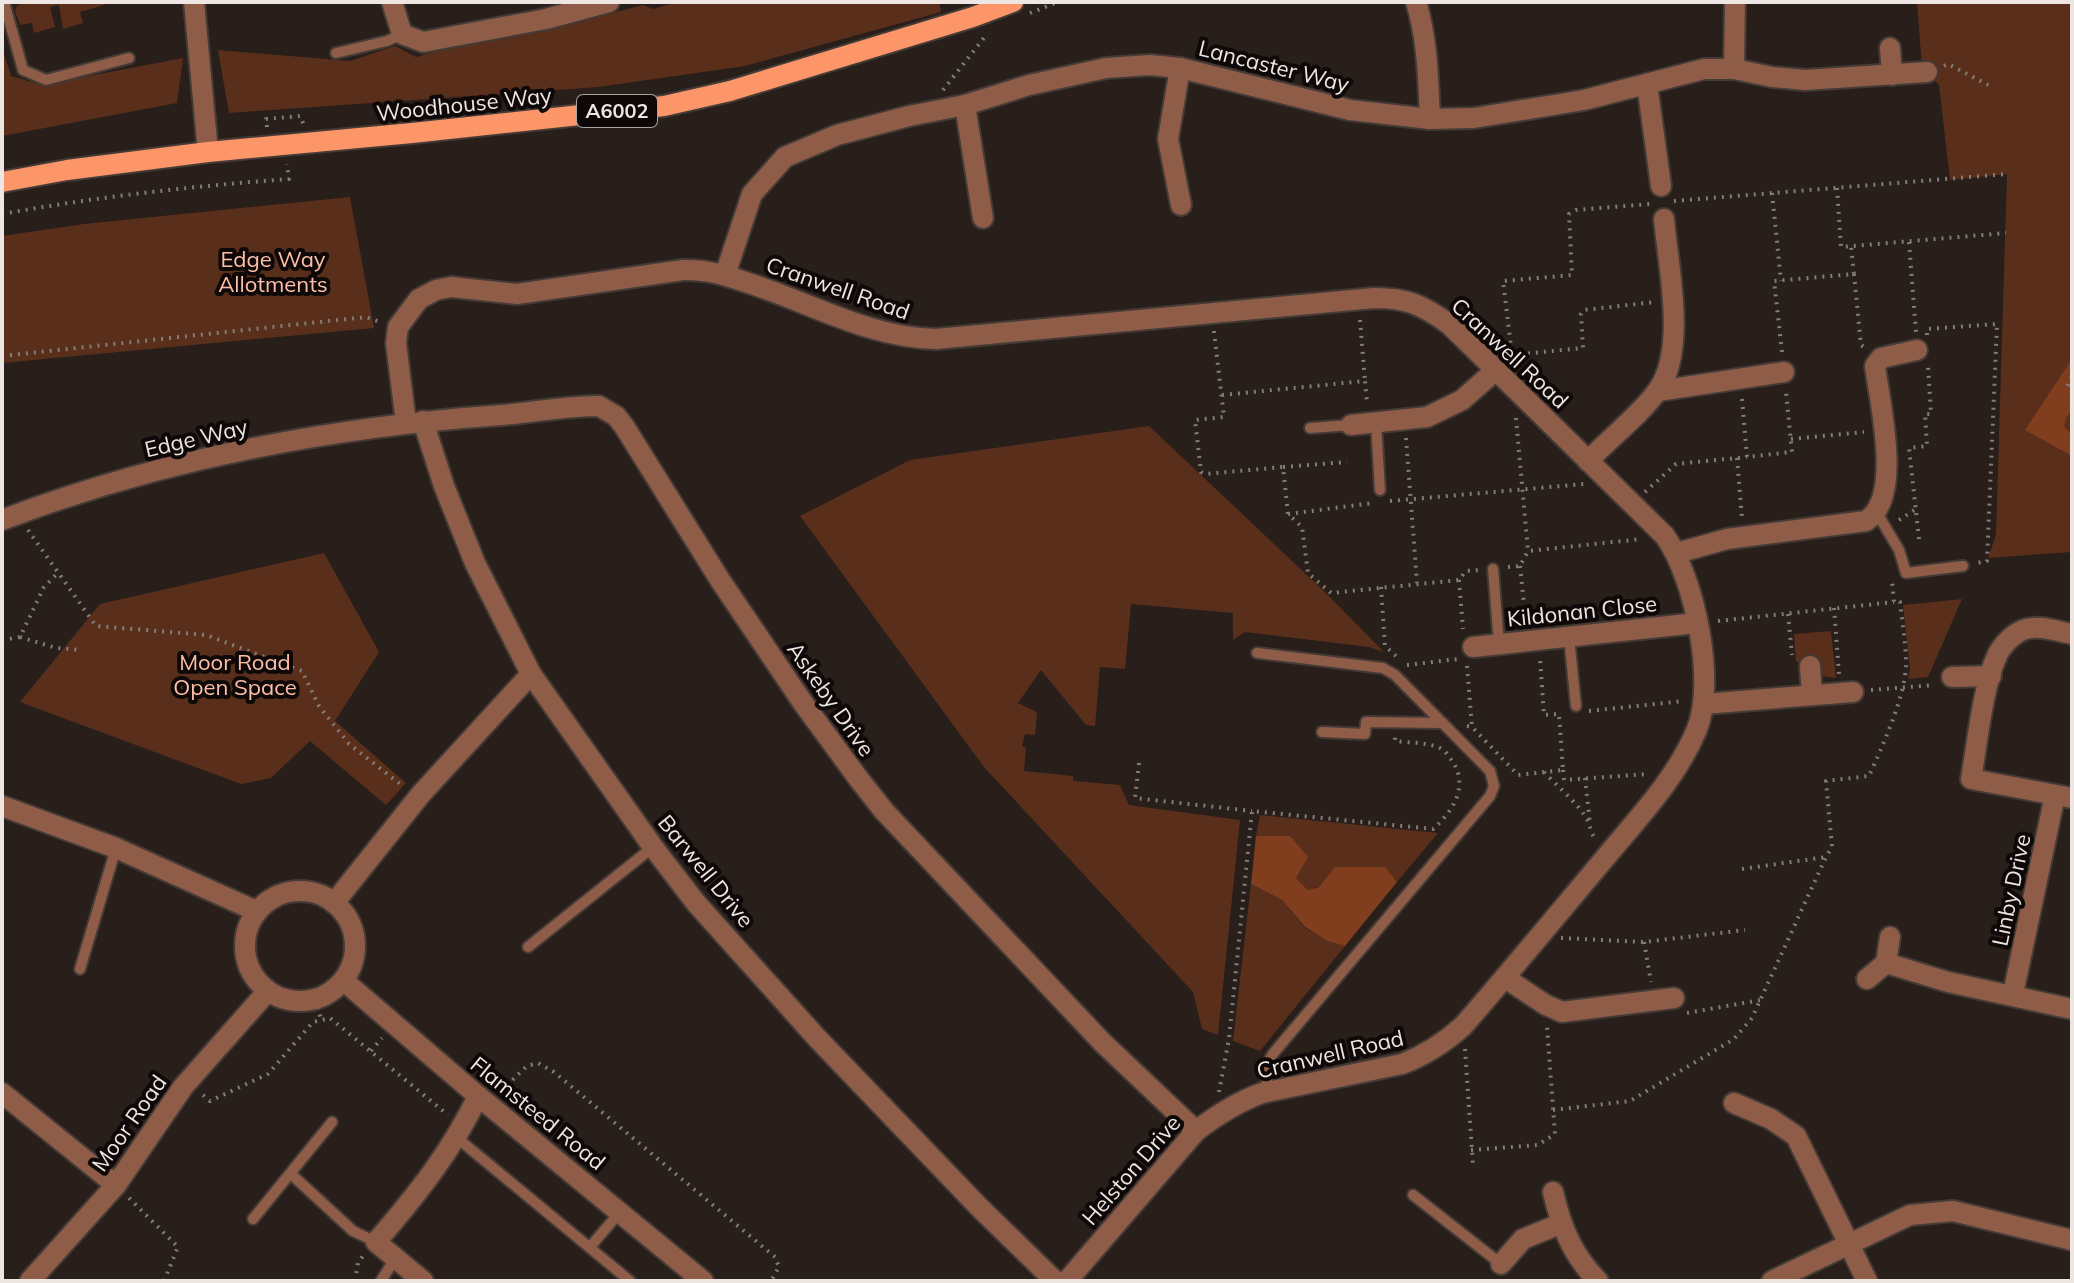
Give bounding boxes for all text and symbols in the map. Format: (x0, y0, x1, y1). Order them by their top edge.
street label: Lancaster Way (1196, 34, 1352, 98)
street label: Woodhouse Way (375, 81, 553, 127)
road number: A6002 (577, 95, 657, 127)
park label: Edge Way Allotments (218, 245, 328, 298)
street label: Cranwell Road (763, 250, 913, 326)
street label: Cranwell Road (1446, 292, 1574, 414)
street label: Edge Way (142, 412, 251, 463)
street label: Kildonan Close (1506, 589, 1658, 633)
street label: Askeby Drive (781, 636, 881, 762)
park label: Moor Road Open Space (173, 648, 297, 701)
street label: Barwell Drive (652, 809, 760, 933)
street label: Linby Drive (1985, 831, 2037, 949)
street label: Cranwell Road (1254, 1023, 1406, 1085)
street label: Flamsteed Road (465, 1050, 611, 1176)
street label: Moor Road (86, 1069, 172, 1177)
street label: Helston Drive (1076, 1109, 1186, 1231)

